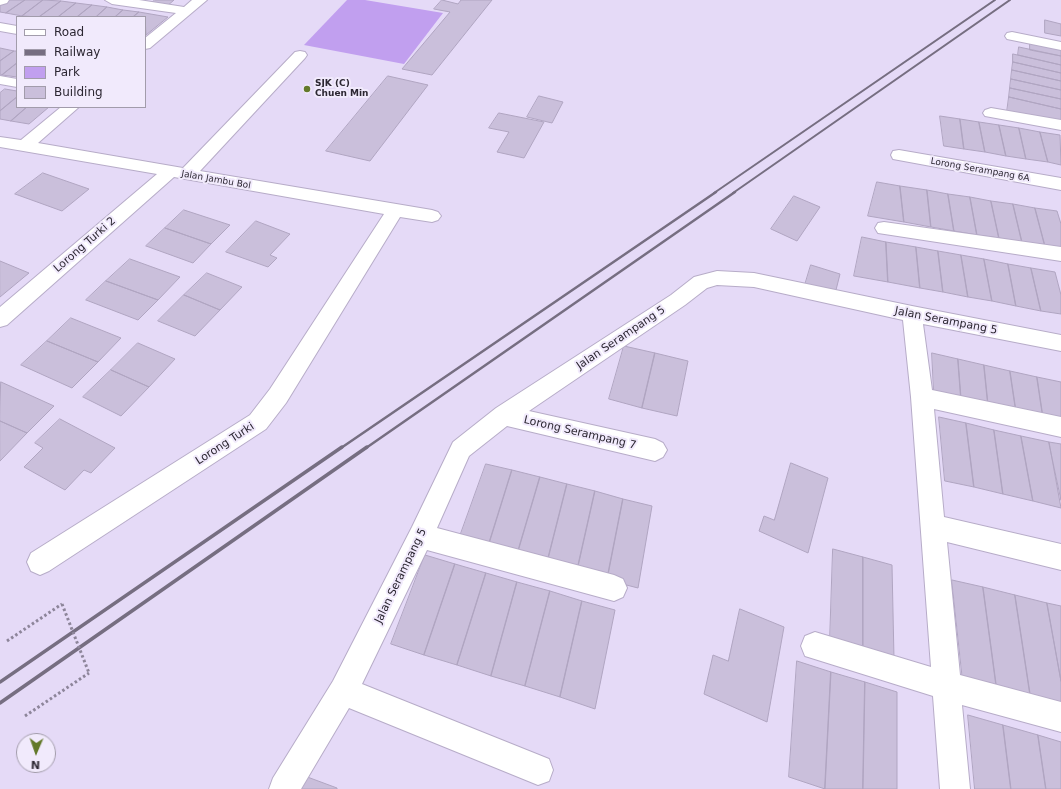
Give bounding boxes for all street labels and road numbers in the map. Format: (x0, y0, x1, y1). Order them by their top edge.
street label: Lorong Serampang 6A (930, 156, 1030, 184)
street label: Jalan Jambu Bol (181, 169, 251, 191)
street label: Lorong Turki 2 (51, 215, 119, 275)
street label: Jalan Serampang 5 (574, 303, 668, 373)
street label: Jalan Serampang 5 (894, 305, 998, 337)
street label: Lorong Serampang 7 (522, 414, 638, 452)
street label: Lorong Turki (193, 420, 257, 468)
street label: Jalan Serampang 5 (372, 526, 430, 626)

